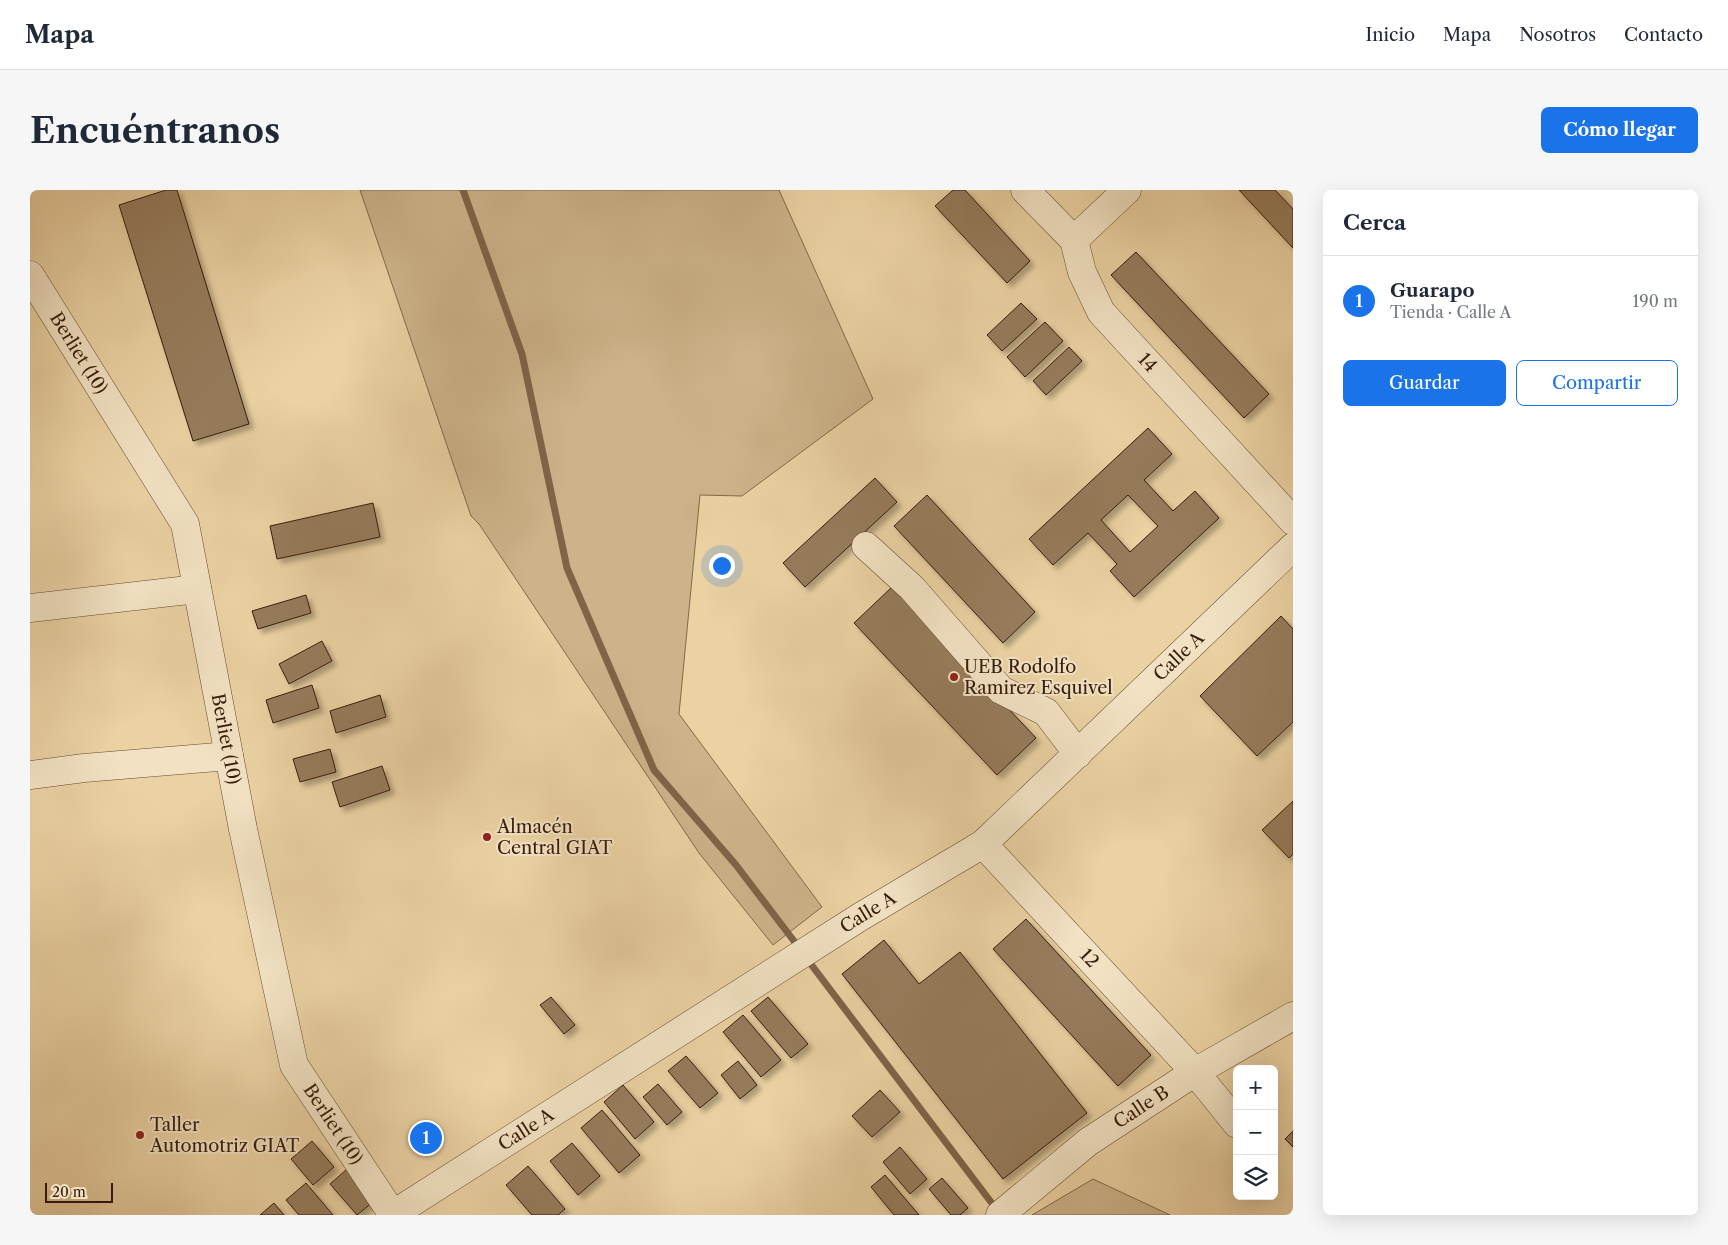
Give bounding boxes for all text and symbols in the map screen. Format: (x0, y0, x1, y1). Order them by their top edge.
text: Mapa (25, 20, 94, 49)
text: Inicio (1366, 24, 1415, 46)
text: Mapa (1443, 24, 1491, 46)
text: Nosotros (1519, 24, 1596, 46)
text: Contacto (1624, 24, 1703, 46)
button: Cómo llegar (1541, 107, 1698, 153)
text: Encuéntranos (30, 109, 280, 152)
text: Cerca (1343, 210, 1406, 235)
text: Guarapo (1390, 279, 1475, 302)
text: 1 (1355, 291, 1363, 311)
text: 190 m (1633, 291, 1678, 311)
text: Tienda · Calle A (1390, 302, 1511, 322)
street label: Berliet (10) (45, 308, 112, 398)
street label: 14 (1133, 349, 1162, 377)
button: Guardar (1343, 360, 1506, 406)
button: Compartir (1516, 360, 1678, 406)
your location (709, 553, 735, 579)
street label: Calle A (1149, 627, 1209, 686)
place label: UEB Rodolfo Ramirez Esquivel (964, 656, 1113, 699)
marker: UEB Rodolfo Ramirez Esquivel (948, 671, 960, 683)
street label: Berliet (10) (206, 692, 245, 786)
place label: Almacén Central GIAT (496, 816, 613, 859)
marker: Almacén Central GIAT (481, 831, 493, 843)
street label: Calle A (836, 887, 901, 938)
street label: 12 (1075, 944, 1103, 972)
map controls (1233, 1065, 1278, 1200)
button: + (1233, 1065, 1278, 1110)
street label: Berliet (10) (299, 1080, 367, 1168)
street label: Calle B (1109, 1081, 1173, 1133)
street label: Calle A (494, 1103, 559, 1155)
button: − (1233, 1110, 1278, 1155)
place label: Taller Automotriz GIAT (149, 1114, 300, 1157)
pin: 1 (410, 1119, 442, 1157)
marker: Taller Automotriz GIAT (134, 1129, 146, 1141)
button: layers (1233, 1155, 1278, 1200)
scale bar (45, 1180, 112, 1203)
text: 20 m (52, 1183, 86, 1201)

